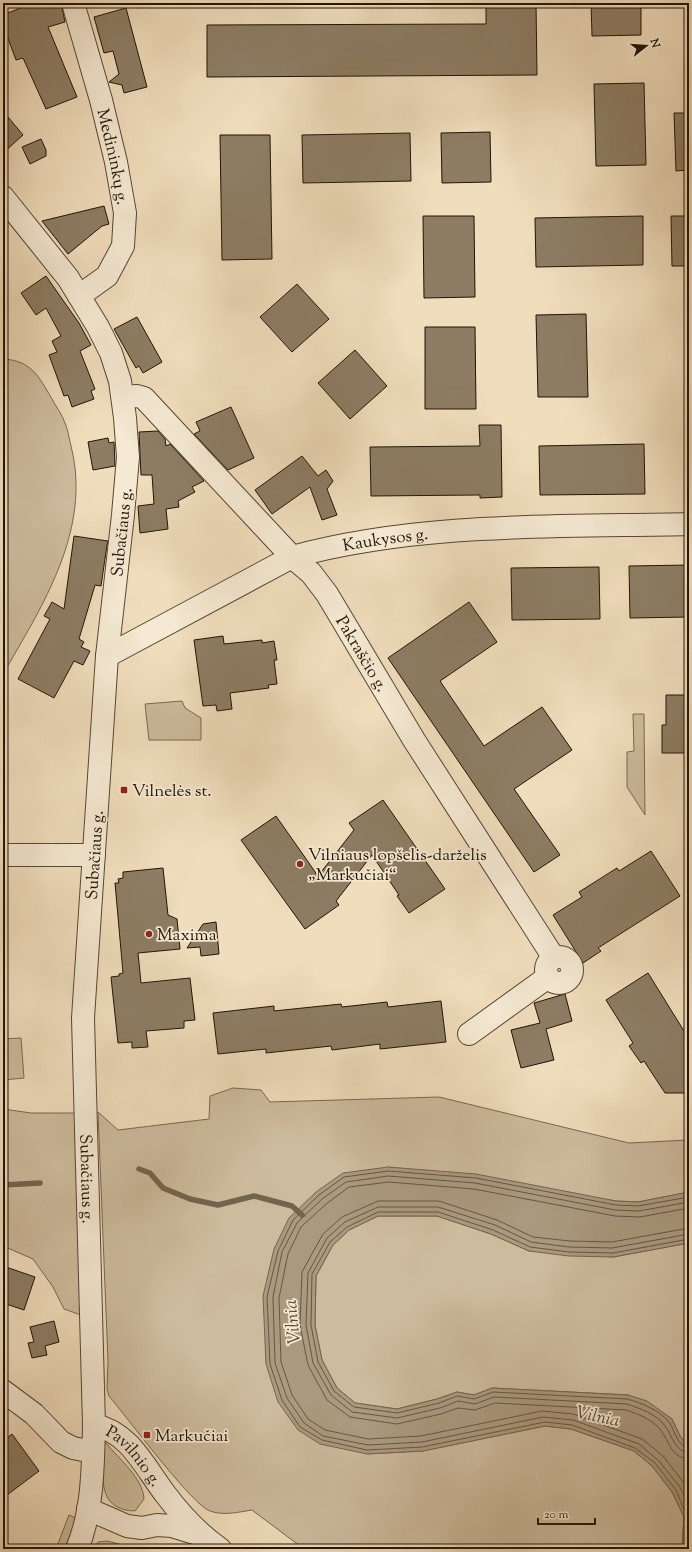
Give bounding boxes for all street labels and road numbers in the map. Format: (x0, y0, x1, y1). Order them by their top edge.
street label: Medininkų g. (90, 107, 133, 207)
street label: Subačiaus g. (106, 486, 140, 578)
street label: Kaukysos g. (341, 523, 429, 559)
street label: Pakraščio g. (329, 612, 393, 697)
street label: Subačiaus g. (81, 810, 111, 901)
street label: Subačiaus g. (72, 1134, 99, 1224)
street label: Pavilnio g. (101, 1420, 166, 1492)

